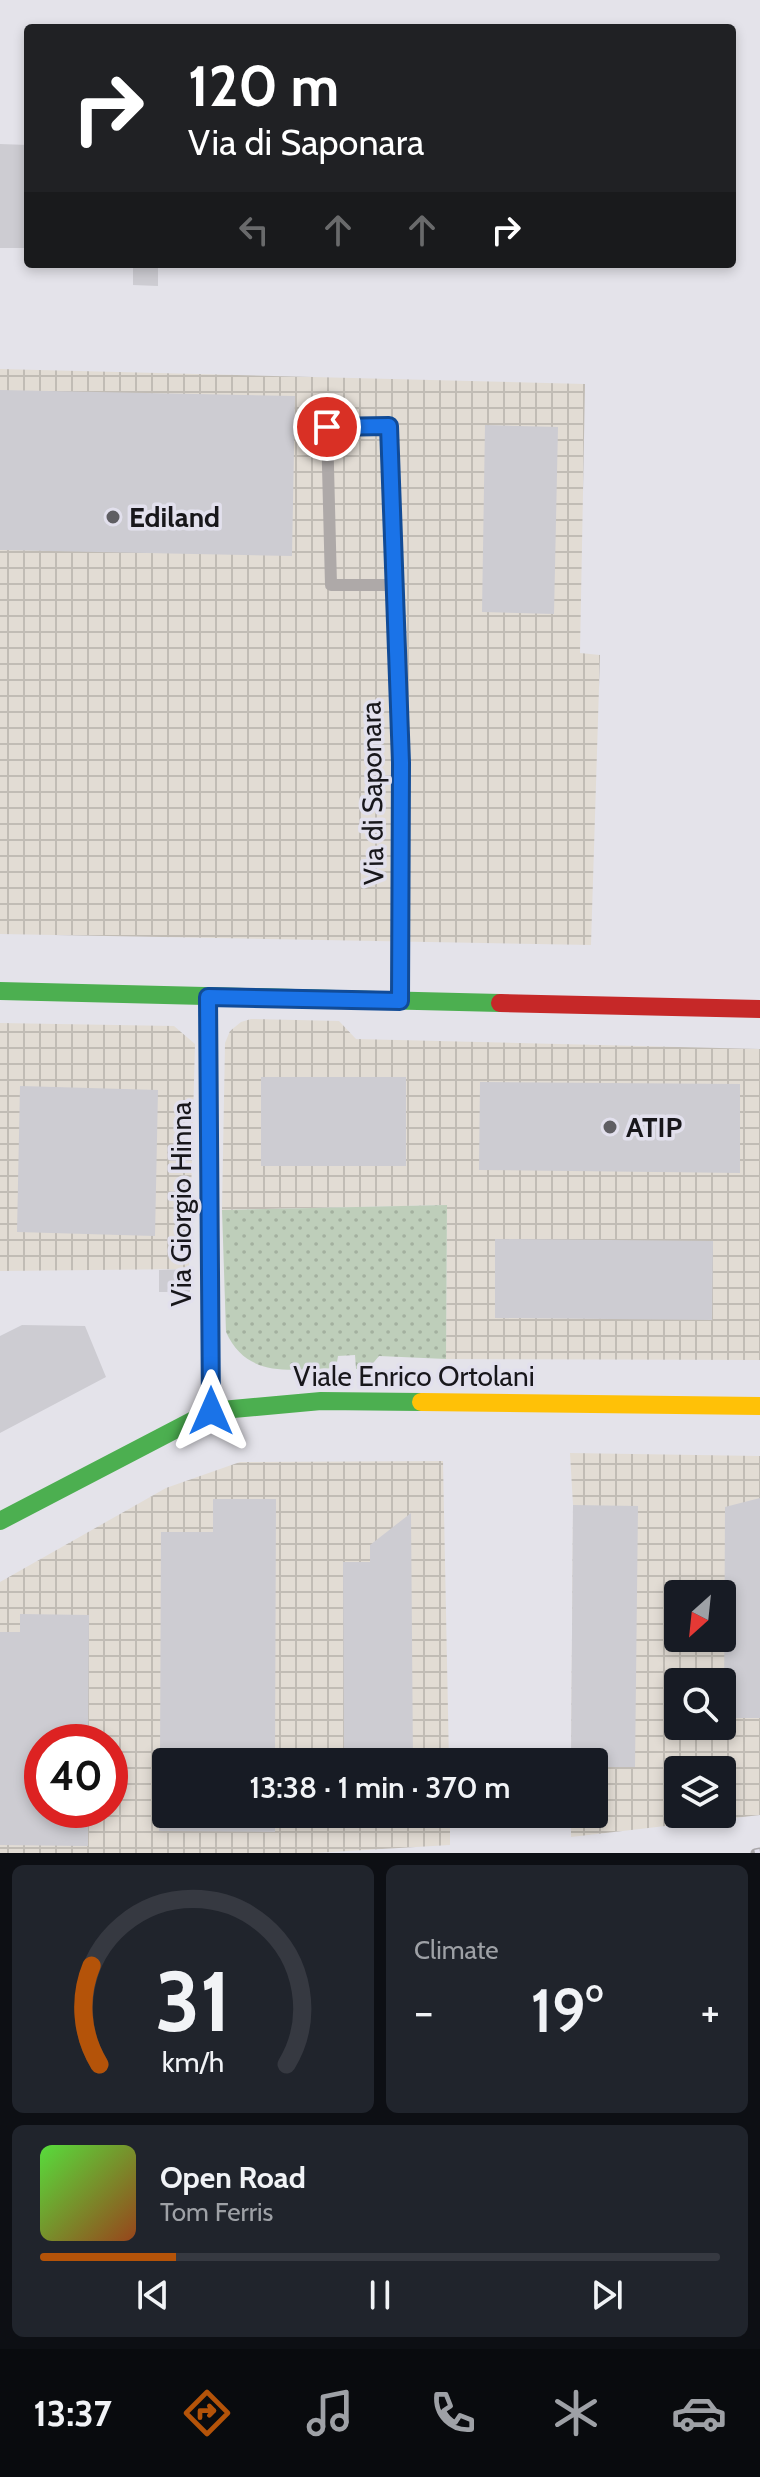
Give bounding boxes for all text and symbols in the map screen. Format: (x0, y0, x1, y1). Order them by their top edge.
text: 120 m (188, 52, 339, 120)
icon: right (56, 56, 160, 160)
text: Via di Saponara (188, 120, 424, 164)
icon: left (232, 208, 276, 252)
icon: ahead (316, 208, 360, 252)
icon: ahead (400, 208, 444, 252)
icon: right (484, 208, 528, 252)
pin (293, 393, 361, 461)
icon: arrive (305, 405, 349, 449)
place label: Ediland (129, 500, 220, 534)
marker: Ediland (104, 508, 122, 526)
street label: Via di Saponara (353, 700, 391, 885)
street label: Via Giorgio Hinna (164, 1101, 198, 1306)
place label: ATIP (626, 1110, 682, 1144)
marker: ATIP (601, 1118, 619, 1136)
street label: Viale Enrico Ortolani (293, 1359, 535, 1393)
position arrow (169, 1369, 253, 1453)
north arrow (664, 1580, 736, 1652)
map controls (664, 1580, 736, 1828)
button: search (664, 1668, 736, 1740)
speed limit sign: 40 (24, 1724, 128, 1828)
button: layers (664, 1756, 736, 1828)
text: 13:38 · 1 min · 370 m (250, 1769, 510, 1806)
text: Climate (414, 1934, 499, 1966)
text: 31 (155, 1951, 231, 2052)
text: 19° (531, 1974, 603, 2047)
text: − (414, 1985, 433, 2038)
text: + (701, 1985, 720, 2038)
text: km/h (162, 2044, 224, 2079)
text: Open Road (160, 2159, 306, 2196)
text: Tom Ferris (160, 2196, 273, 2228)
icon: previous (131, 2273, 175, 2317)
icon: pause (358, 2273, 402, 2317)
icon: next (585, 2273, 629, 2317)
icon: directions (179, 2385, 235, 2441)
icon: music (302, 2385, 358, 2441)
icon: phone (425, 2385, 481, 2441)
icon: climate (548, 2385, 604, 2441)
icon: car (671, 2385, 727, 2441)
text: 13:37 (33, 2391, 112, 2435)

